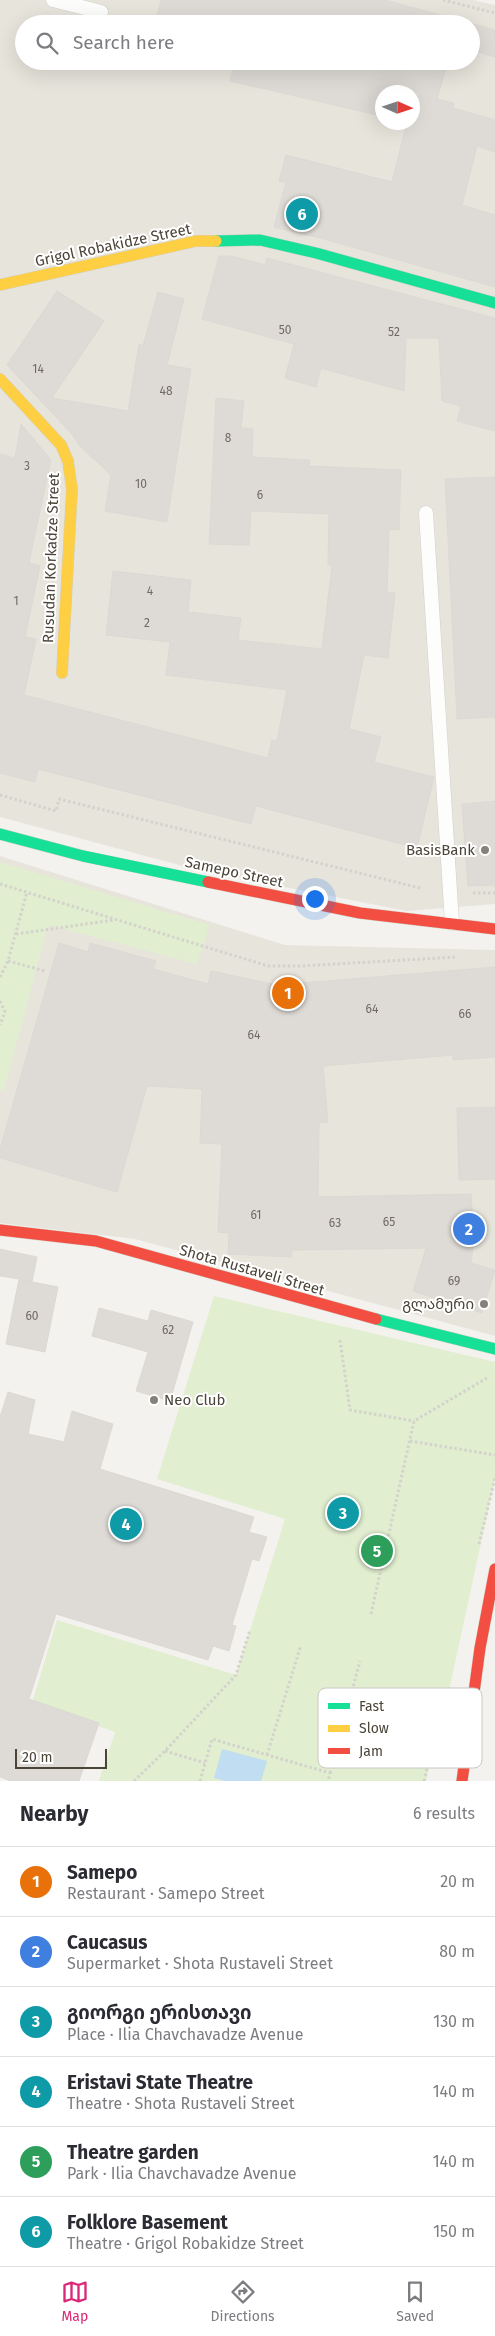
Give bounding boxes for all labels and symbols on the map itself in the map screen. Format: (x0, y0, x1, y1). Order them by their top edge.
north arrow (375, 85, 420, 130)
pin: 6 (286, 195, 318, 233)
street label: Grigol Robakidze Street (33, 220, 193, 270)
house number: 50 (279, 323, 292, 337)
house number: 52 (388, 325, 400, 339)
house number: 14 (32, 362, 44, 376)
house number: 48 (160, 384, 173, 398)
house number: 8 (225, 431, 232, 445)
house number: 3 (24, 459, 30, 473)
street label: Rusudan Korkadze Street (39, 472, 63, 644)
house number: 10 (135, 477, 147, 491)
house number: 6 (257, 488, 263, 502)
house number: 4 (147, 584, 154, 598)
house number: 1 (13, 594, 19, 608)
house number: 2 (144, 616, 150, 630)
place label: BasisBank (406, 841, 475, 859)
marker: BasisBank (479, 844, 491, 856)
street label: Samepo Street (183, 853, 285, 891)
your location (302, 886, 328, 912)
pin: 1 (272, 974, 304, 1012)
house number: 64 (366, 1002, 379, 1016)
house number: 66 (459, 1007, 471, 1021)
house number: 64 (248, 1028, 261, 1042)
house number: 61 (250, 1208, 262, 1222)
pin: 2 (453, 1210, 485, 1248)
house number: 65 (383, 1215, 395, 1229)
house number: 63 (329, 1216, 341, 1230)
street label: Shota Rustaveli Street (177, 1241, 327, 1299)
house number: 69 (448, 1274, 460, 1288)
place label: გლამური (402, 1295, 474, 1313)
marker: გლამური (478, 1298, 490, 1310)
house number: 60 (25, 1309, 39, 1323)
house number: 62 (162, 1323, 174, 1337)
place label: Neo Club (164, 1391, 225, 1409)
marker: Neo Club (148, 1394, 160, 1406)
pin: 3 (327, 1494, 359, 1532)
pin: 4 (110, 1505, 142, 1543)
pin: 5 (361, 1532, 393, 1570)
legend (318, 1688, 482, 1768)
text: Fast (359, 1698, 385, 1715)
text: Slow (359, 1720, 389, 1737)
text: Jam (359, 1743, 383, 1760)
scale bar (15, 1746, 108, 1769)

